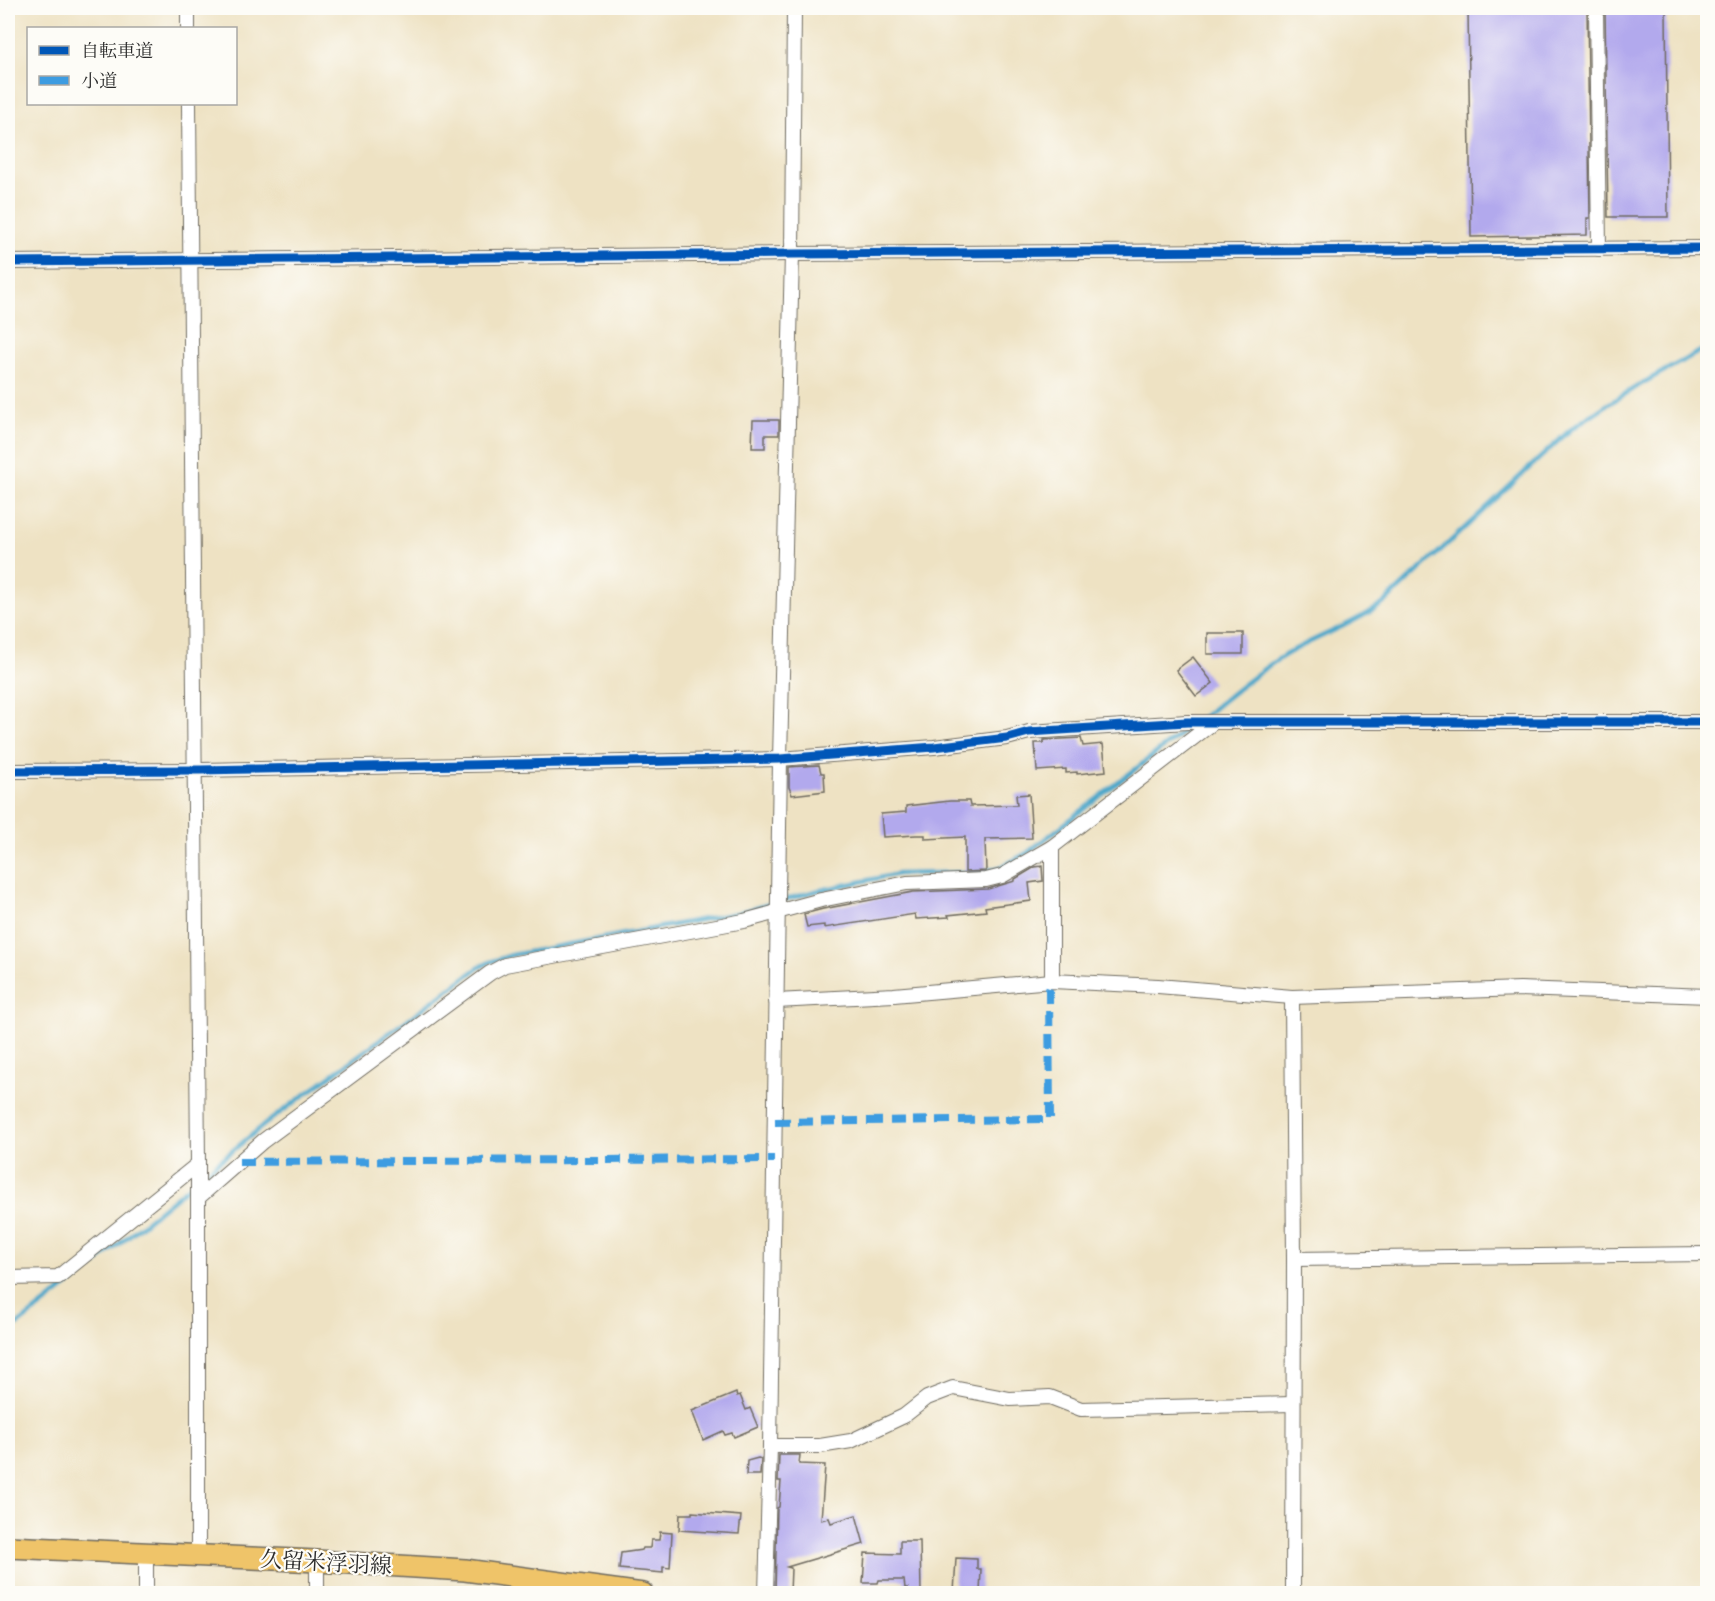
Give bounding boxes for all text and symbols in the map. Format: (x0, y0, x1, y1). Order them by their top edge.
legend (27, 27, 237, 105)
text: 自転車道 (81, 40, 153, 66)
text: 小道 (81, 70, 117, 96)
street label: 久留米浮羽線 (259, 1546, 393, 1584)

